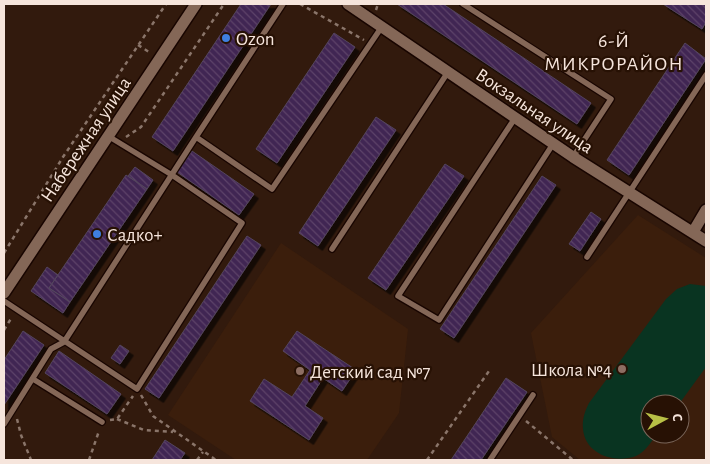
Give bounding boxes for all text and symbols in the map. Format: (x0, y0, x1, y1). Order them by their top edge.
place label: Ozon (236, 30, 275, 49)
district label: 6-Й МИКРОРАЙОН (544, 31, 684, 74)
marker: Ozon (220, 32, 232, 44)
street label: Вокзальная улица (472, 65, 597, 158)
street label: Набережная улица (37, 74, 135, 206)
place label: Садко+ (107, 226, 163, 245)
marker: Садко+ (91, 228, 103, 240)
place label: Школа №4 (531, 361, 612, 380)
place label: Детский сад №7 (310, 363, 430, 382)
marker: Школа №4 (616, 363, 628, 375)
marker: Детский сад №7 (294, 365, 306, 377)
north arrow (640, 394, 690, 444)
text: С (669, 413, 684, 422)

